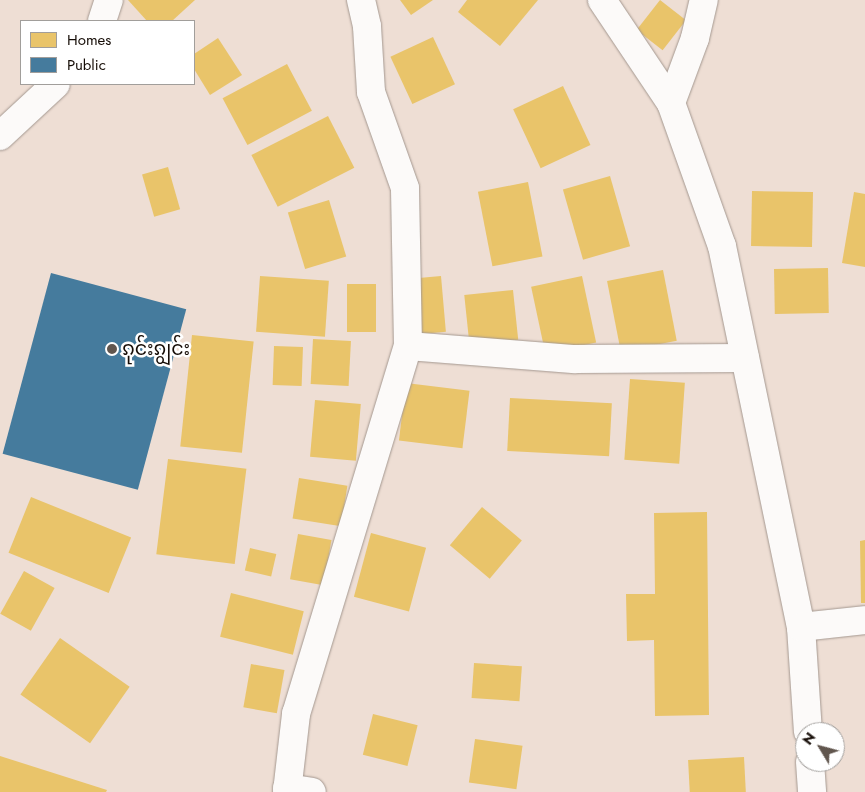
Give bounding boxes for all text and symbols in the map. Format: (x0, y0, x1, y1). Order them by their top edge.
legend (20, 20, 195, 85)
text: Homes (67, 29, 111, 51)
text: Public (67, 54, 106, 76)
place label: ၵုင်းၵျွင်း (122, 338, 190, 360)
marker: ၵုင်းၵျွင်း (106, 343, 118, 355)
north arrow (795, 722, 845, 772)
text: N (797, 728, 820, 749)

